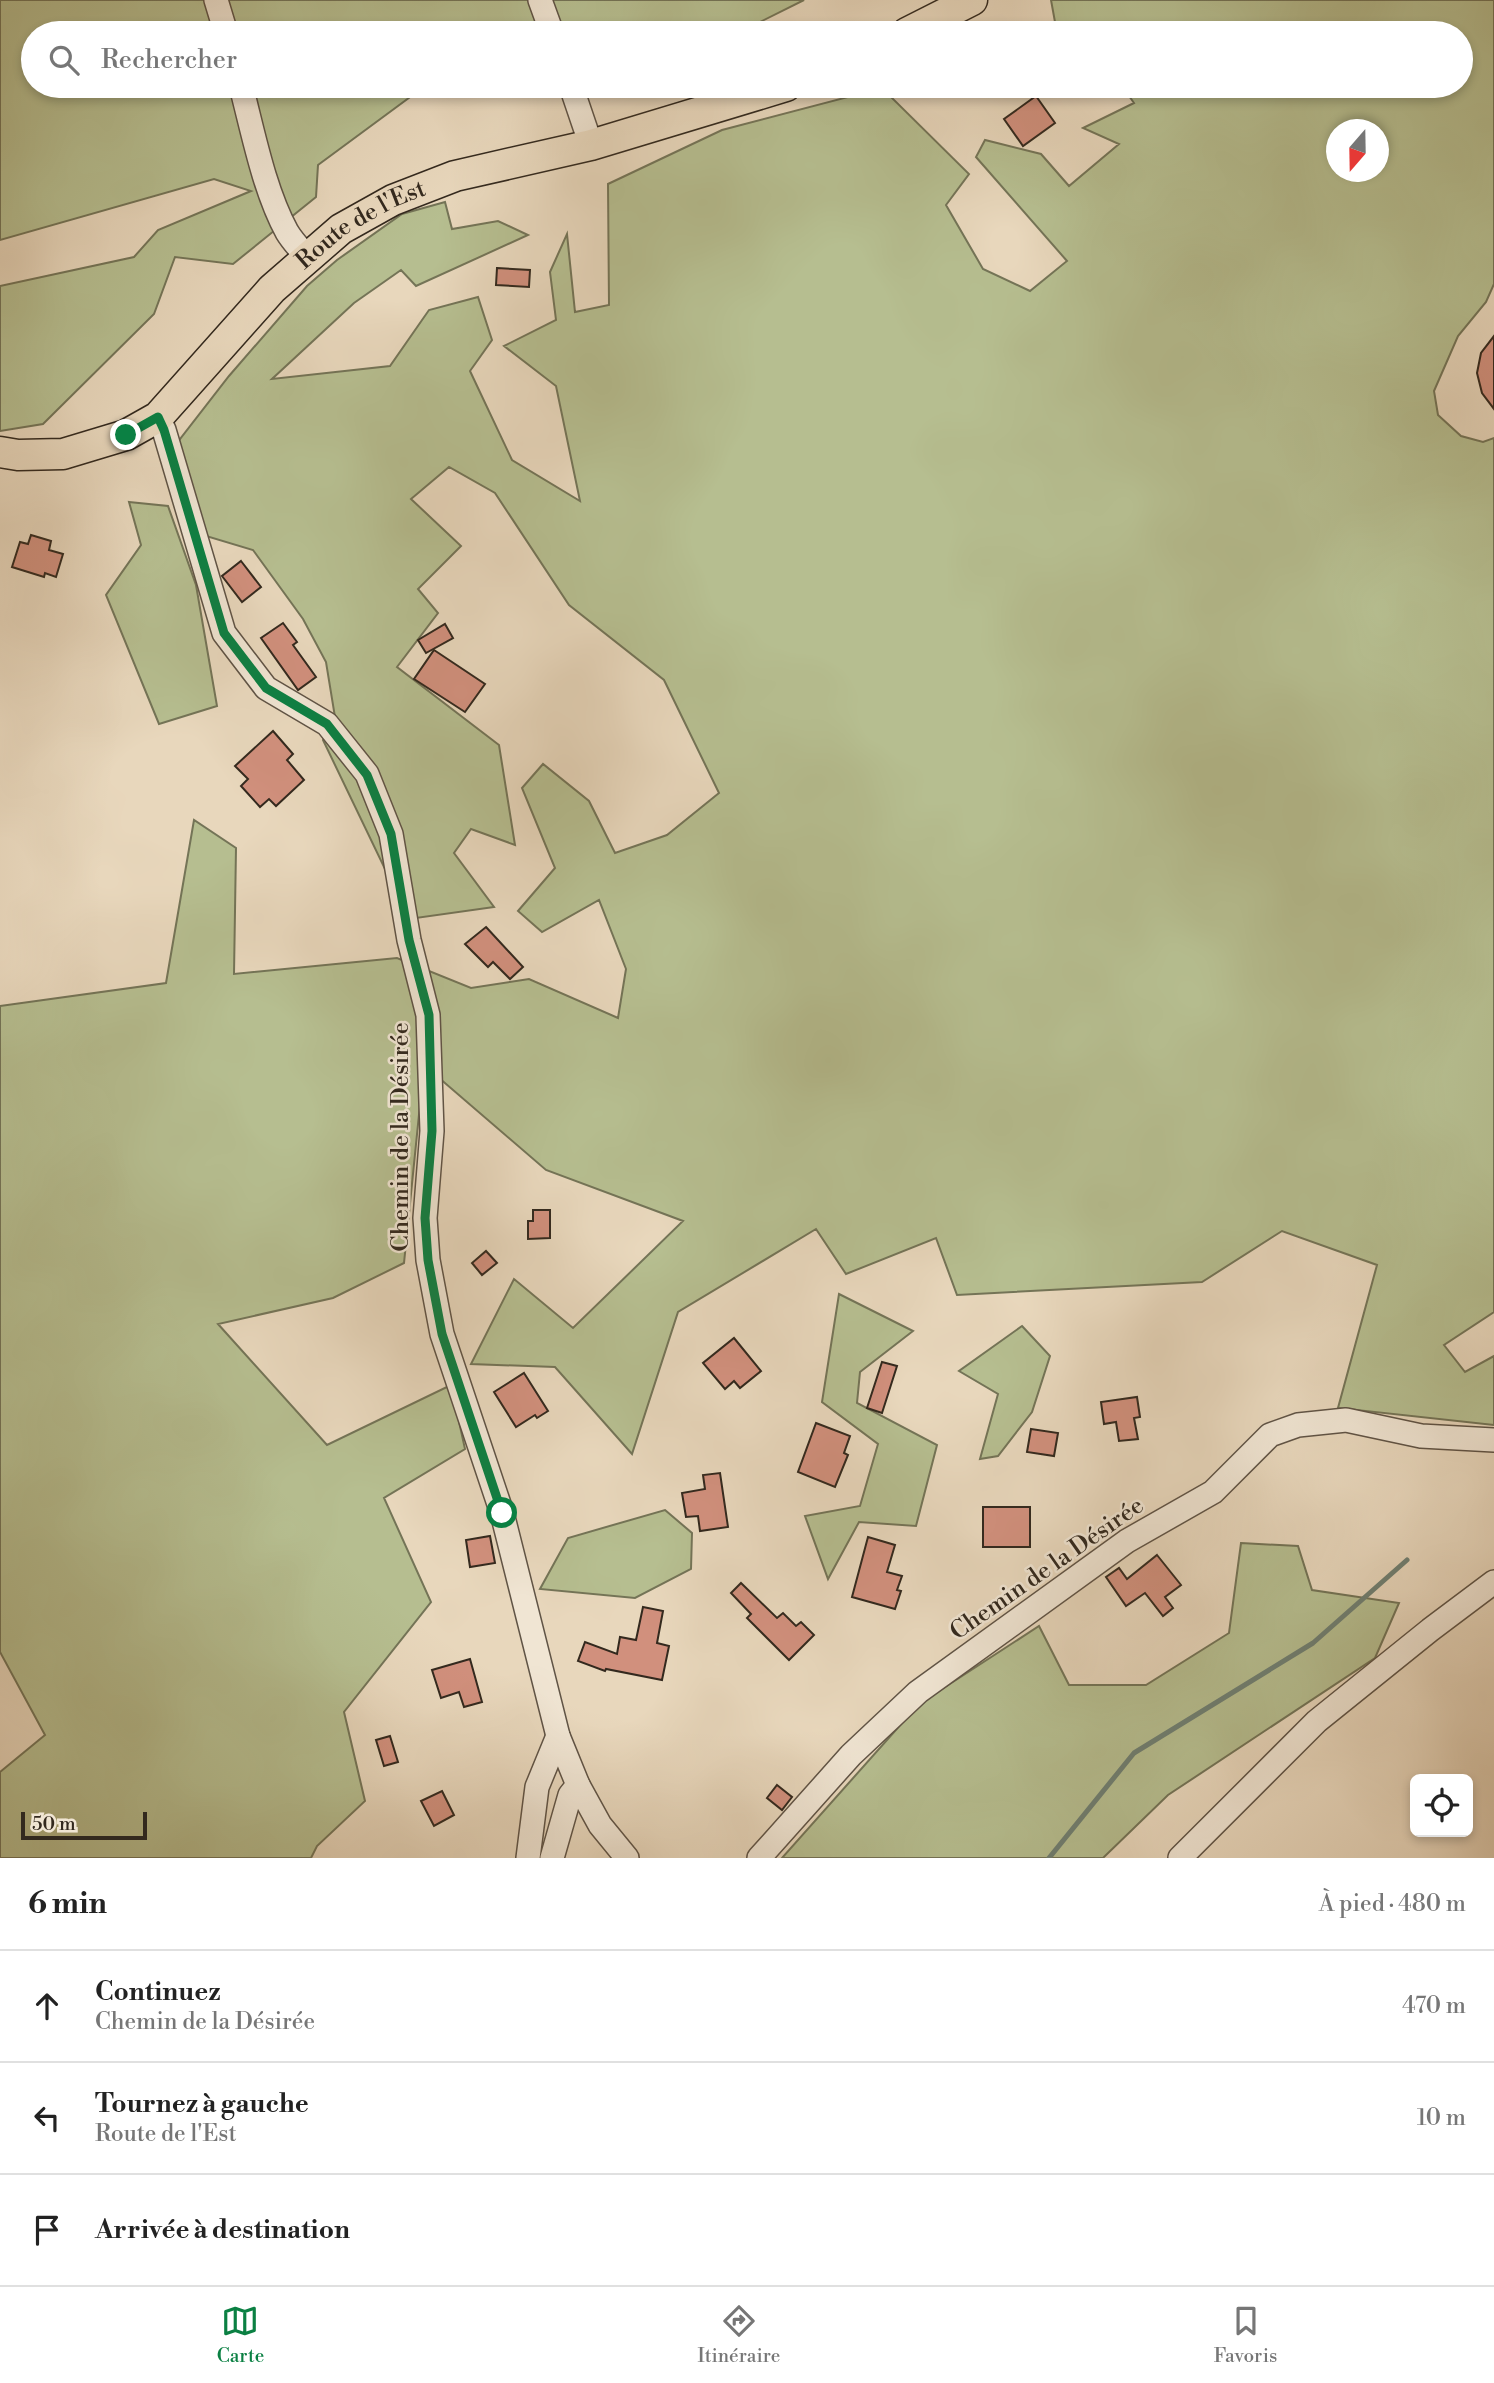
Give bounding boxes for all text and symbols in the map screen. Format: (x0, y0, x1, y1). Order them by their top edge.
search box (21, 21, 1473, 98)
icon: search (45, 41, 83, 79)
text: Rechercher (101, 44, 237, 76)
north arrow (1326, 119, 1389, 182)
street label: Route de l'Est (290, 174, 430, 276)
route end (110, 419, 141, 450)
street label: Chemin de la Désirée (386, 1022, 416, 1252)
street label: Chemin de la Désirée (944, 1491, 1150, 1647)
route start (486, 1497, 517, 1528)
map controls (1410, 1774, 1473, 1837)
button: locate (1410, 1774, 1473, 1837)
scale bar (21, 1809, 147, 1841)
text: 50 m (32, 1812, 76, 1836)
text: 6 min (28, 1885, 107, 1923)
text: À pied · 480 m (1319, 1890, 1466, 1918)
text: Continuez (95, 1976, 221, 2008)
icon: ahead (28, 1987, 66, 2025)
text: 470 m (1402, 1992, 1466, 2020)
text: Chemin de la Désirée (95, 2008, 315, 2036)
text: Tournez à gauche (95, 2088, 309, 2120)
icon: left (28, 2099, 66, 2137)
text: 10 m (1417, 2104, 1466, 2132)
text: Route de l'Est (95, 2120, 237, 2148)
icon: arrive (28, 2211, 66, 2249)
text: Arrivée à destination (95, 2214, 350, 2246)
tab: Carte (217, 2302, 264, 2368)
tab: Itinéraire (698, 2302, 780, 2368)
tab: Favoris (1214, 2302, 1277, 2368)

